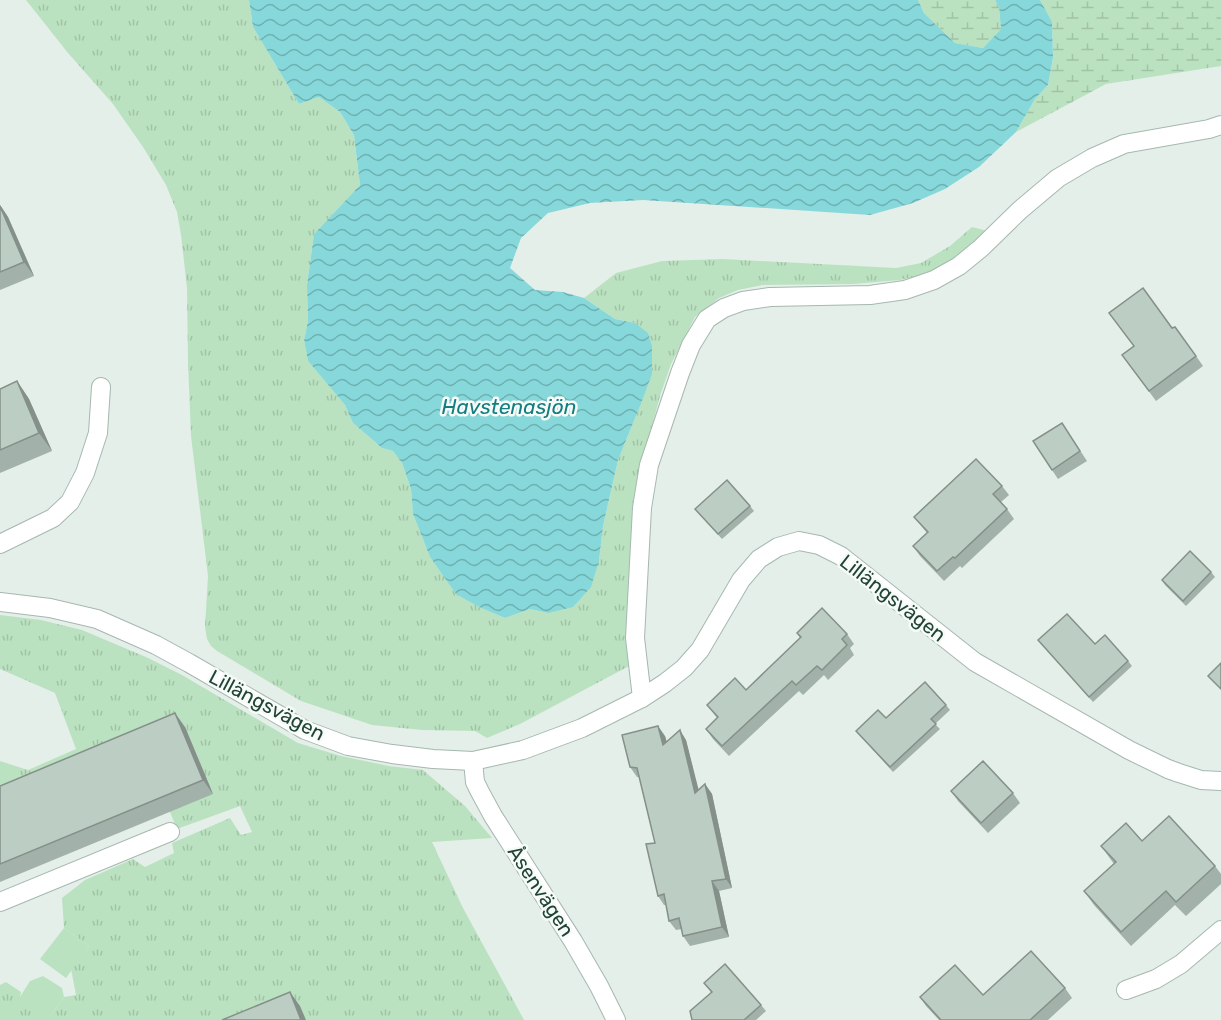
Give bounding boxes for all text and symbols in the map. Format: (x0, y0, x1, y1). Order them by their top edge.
water label: Havstenasjön (442, 394, 576, 419)
street label: Lillängsvägen (835, 549, 951, 647)
street label: Lillängsvägen (205, 664, 329, 746)
street label: Åsenvägen (503, 841, 579, 941)

